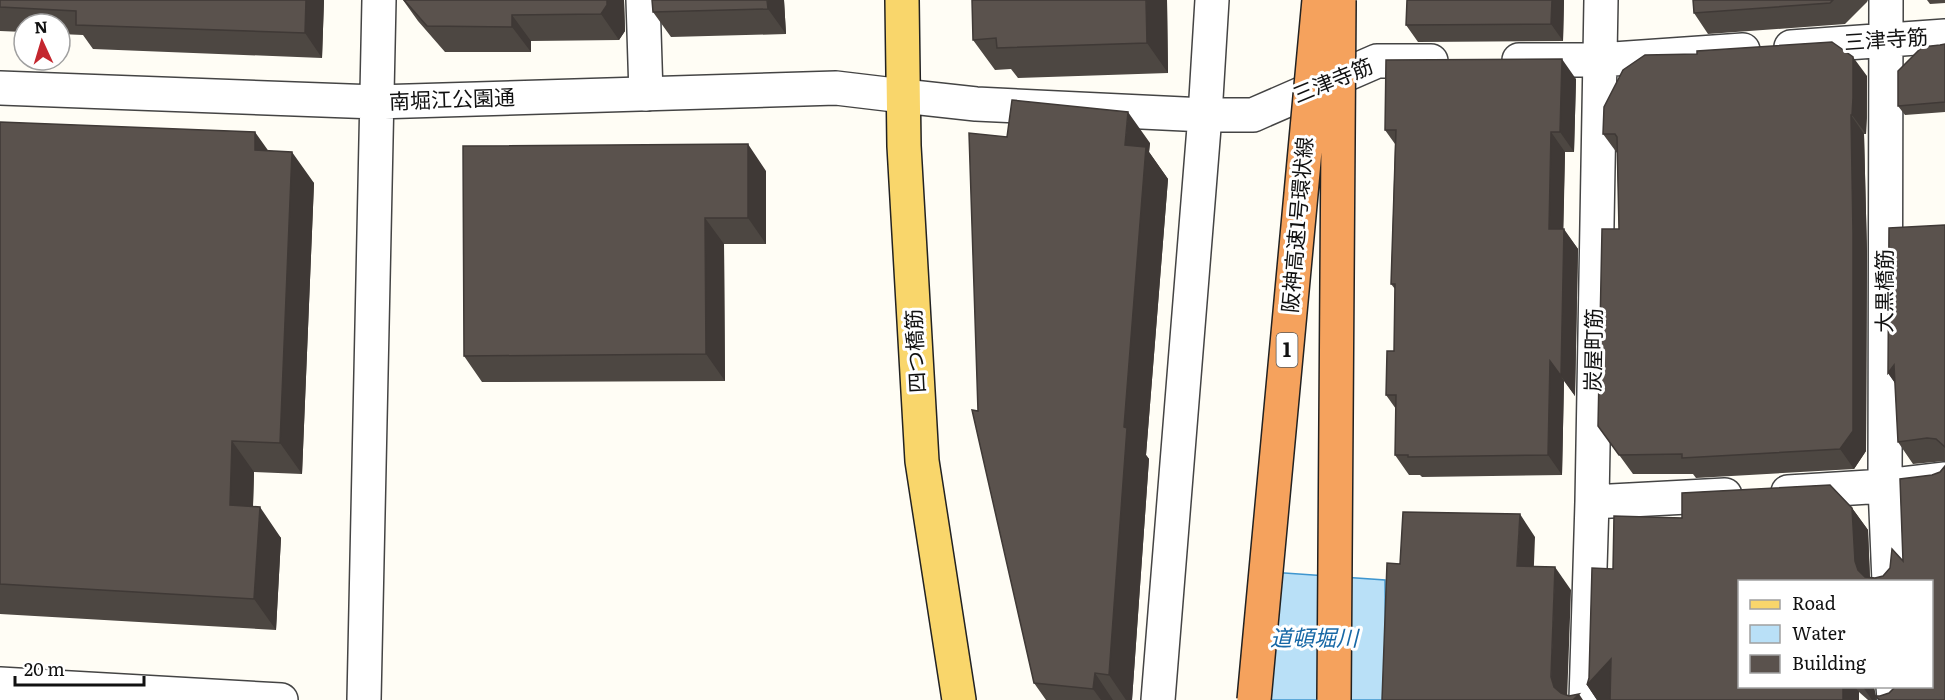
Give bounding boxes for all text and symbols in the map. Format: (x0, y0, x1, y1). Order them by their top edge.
north arrow (12, 12, 72, 72)
text: N (33, 14, 48, 38)
street label: 三津寺筋 (1843, 19, 1929, 56)
street label: 三津寺筋 (1287, 49, 1377, 109)
street label: 南堀江公園通 (388, 80, 515, 115)
street label: 阪神高速1号環状線 (1272, 135, 1319, 314)
street label: 大黒橋筋 (1867, 249, 1898, 333)
street label: 四つ橋筋 (896, 308, 931, 394)
street label: 炭屋町筋 (1575, 308, 1608, 392)
road number: 1 (1276, 333, 1298, 367)
legend (1738, 580, 1933, 688)
text: Road (1792, 589, 1836, 616)
text: Water (1792, 619, 1846, 646)
water label: 道頓堀川 (1270, 620, 1360, 653)
scale bar (15, 649, 144, 687)
text: Building (1792, 649, 1867, 676)
text: 20 m (24, 655, 65, 682)

